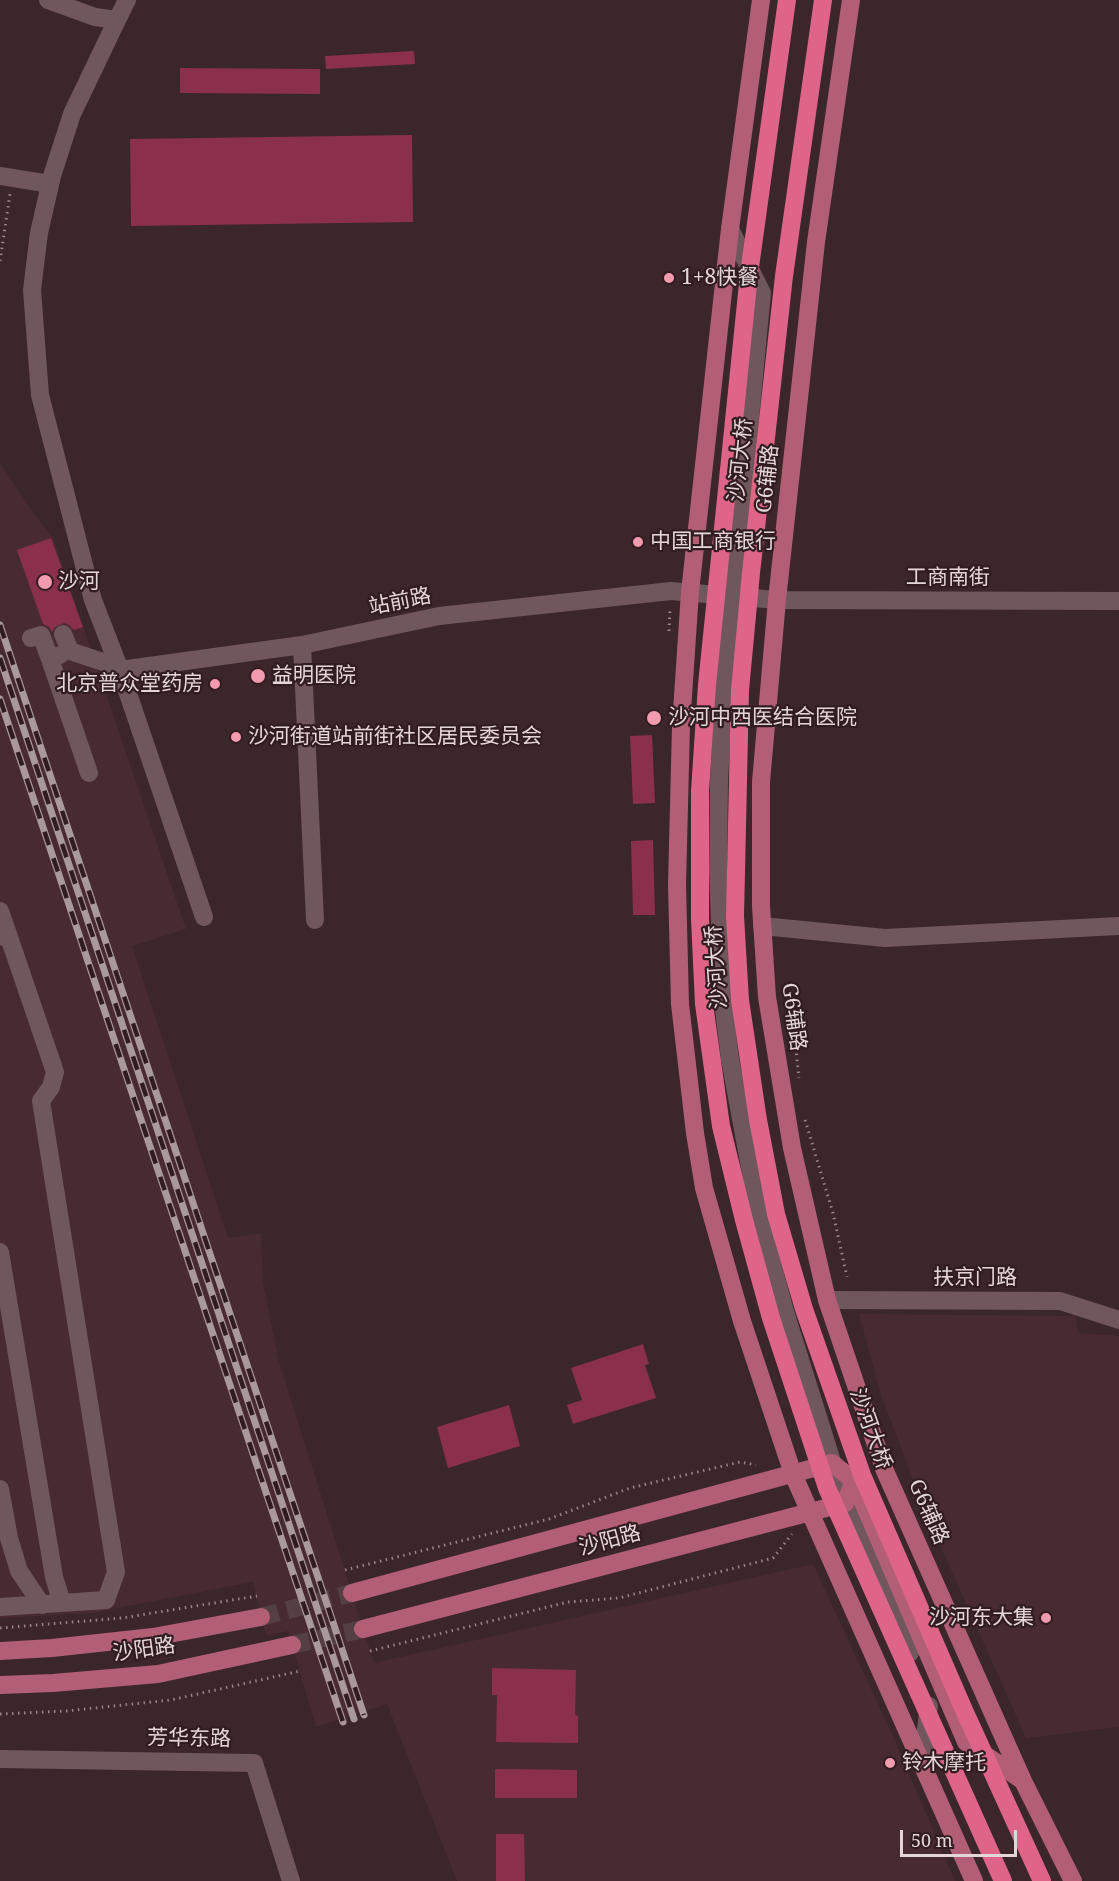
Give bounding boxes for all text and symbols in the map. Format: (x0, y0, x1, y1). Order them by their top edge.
place label: 1+8快餐 (681, 265, 758, 291)
marker: 1+8快餐 (662, 271, 676, 285)
street label: 沙河大桥 (724, 417, 758, 503)
street label: G6辅路 (752, 444, 784, 514)
place label: 中国工商银行 (650, 529, 776, 555)
marker: 中国工商银行 (631, 535, 645, 549)
street label: 工商南街 (906, 565, 990, 591)
place label: 沙河 (58, 569, 100, 595)
marker: 沙河 (36, 573, 54, 591)
street label: 站前路 (367, 584, 433, 620)
place label: 益明医院 (272, 663, 356, 689)
marker: 益明医院 (249, 667, 267, 685)
place label: 北京普众堂药房 (56, 671, 203, 697)
marker: 北京普众堂药房 (208, 677, 222, 691)
place label: 沙河中西医结合医院 (668, 705, 857, 731)
marker: 沙河中西医结合医院 (645, 709, 663, 727)
place label: 沙河街道站前街社区居民委员会 (248, 724, 542, 750)
marker: 沙河街道站前街社区居民委员会 (229, 730, 243, 744)
street label: 沙河大桥 (702, 924, 732, 1010)
street label: G6辅路 (776, 981, 810, 1053)
street label: 扶京门路 (933, 1265, 1017, 1291)
street label: 沙河大桥 (844, 1385, 896, 1473)
street label: G6辅路 (903, 1475, 953, 1549)
street label: 沙阳路 (576, 1521, 644, 1561)
place label: 沙河东大集 (929, 1605, 1034, 1631)
marker: 沙河东大集 (1039, 1611, 1053, 1625)
street label: 沙阳路 (111, 1633, 177, 1667)
street label: 芳华东路 (147, 1726, 231, 1752)
place label: 铃木摩托 (902, 1750, 986, 1776)
marker: 铃木摩托 (883, 1756, 897, 1770)
scale bar (903, 1818, 1020, 1856)
text: 50 m (911, 1828, 953, 1852)

